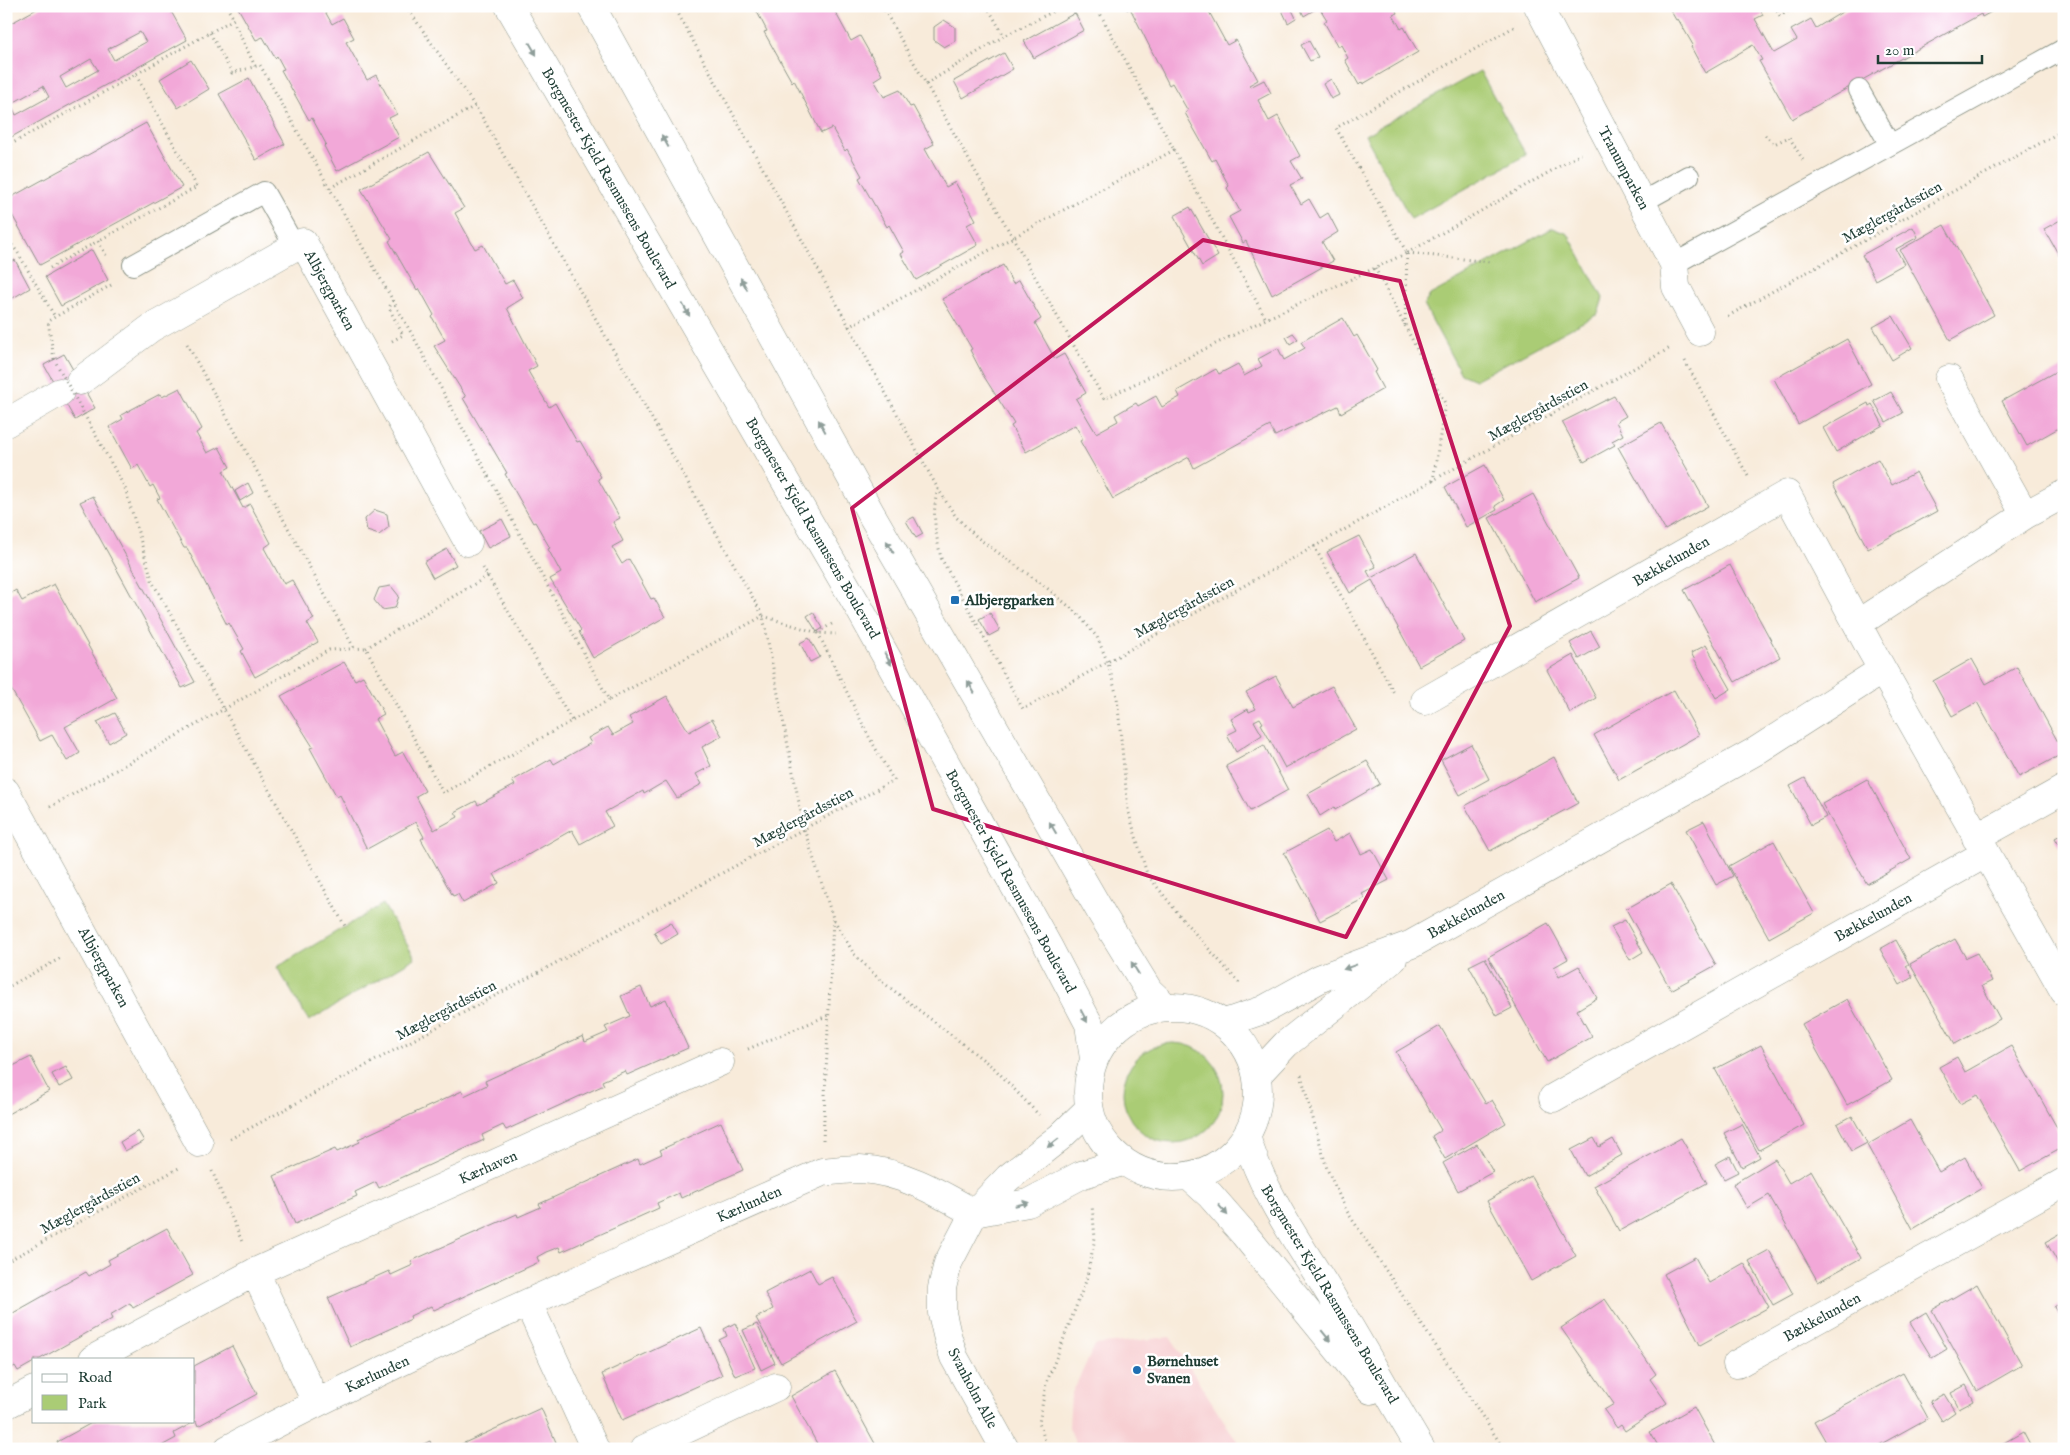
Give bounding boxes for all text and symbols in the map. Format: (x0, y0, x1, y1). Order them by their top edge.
scale bar (1878, 32, 1981, 64)
text: 20 m (1885, 41, 1915, 60)
one-way arrow (529, 42, 538, 55)
street label: Borgmester Kjeld Rasmussens Boulevard (537, 64, 680, 293)
street label: Tranumparken (1594, 123, 1654, 213)
one-way arrow (661, 135, 670, 148)
street label: Mæglergårdsstien (1839, 177, 1945, 248)
street label: Albjergparken (299, 246, 359, 334)
one-way arrow (740, 276, 748, 291)
one-way arrow (682, 303, 691, 316)
street label: Mæglergårdsstien (1485, 375, 1591, 446)
street label: Borgmester Kjeld Rasmussens Boulevard (741, 414, 884, 643)
one-way arrow (818, 419, 826, 433)
street label: Bækkelunden (1630, 532, 1713, 591)
one-way arrow (885, 540, 894, 553)
street label: Mæglergårdsstien (1131, 572, 1237, 643)
place label: Albjergparken (964, 591, 1054, 610)
marker: Albjergparken (949, 594, 961, 606)
one-way arrow (884, 651, 892, 666)
one-way arrow (967, 681, 976, 694)
street label: Borgmester Kjeld Rasmussens Boulevard (941, 766, 1081, 997)
street label: Mæglergårdsstien (750, 783, 857, 852)
one-way arrow (1048, 822, 1057, 835)
street label: Bækkelunden (1424, 885, 1508, 943)
street label: Bækkelunden (1831, 888, 1915, 946)
street label: Albjergparken (73, 923, 133, 1011)
one-way arrow (1131, 961, 1140, 975)
one-way arrow (1342, 964, 1357, 972)
street label: Mæglergårdsstien (393, 976, 500, 1045)
one-way arrow (1080, 1008, 1088, 1023)
one-way arrow (1047, 1137, 1060, 1148)
street label: Kærhaven (456, 1146, 520, 1189)
street label: Mæglergårdsstien (37, 1168, 143, 1239)
street label: Borgmester Kjeld Rasmussens Boulevard (1256, 1181, 1403, 1408)
street label: Kærlunden (714, 1182, 785, 1227)
one-way arrow (1014, 1200, 1029, 1208)
one-way arrow (1218, 1203, 1229, 1216)
street label: Bækkelunden (1780, 1288, 1864, 1346)
one-way arrow (1321, 1329, 1332, 1342)
street label: Svanholm Alle (943, 1345, 1002, 1432)
street label: Kærlunden (342, 1351, 412, 1398)
place label: Børnehuset Svanen (1147, 1352, 1219, 1388)
legend (32, 1358, 195, 1422)
marker: Børnehuset Svanen (1131, 1364, 1143, 1376)
text: Road (78, 1368, 113, 1387)
text: Park (78, 1394, 108, 1413)

